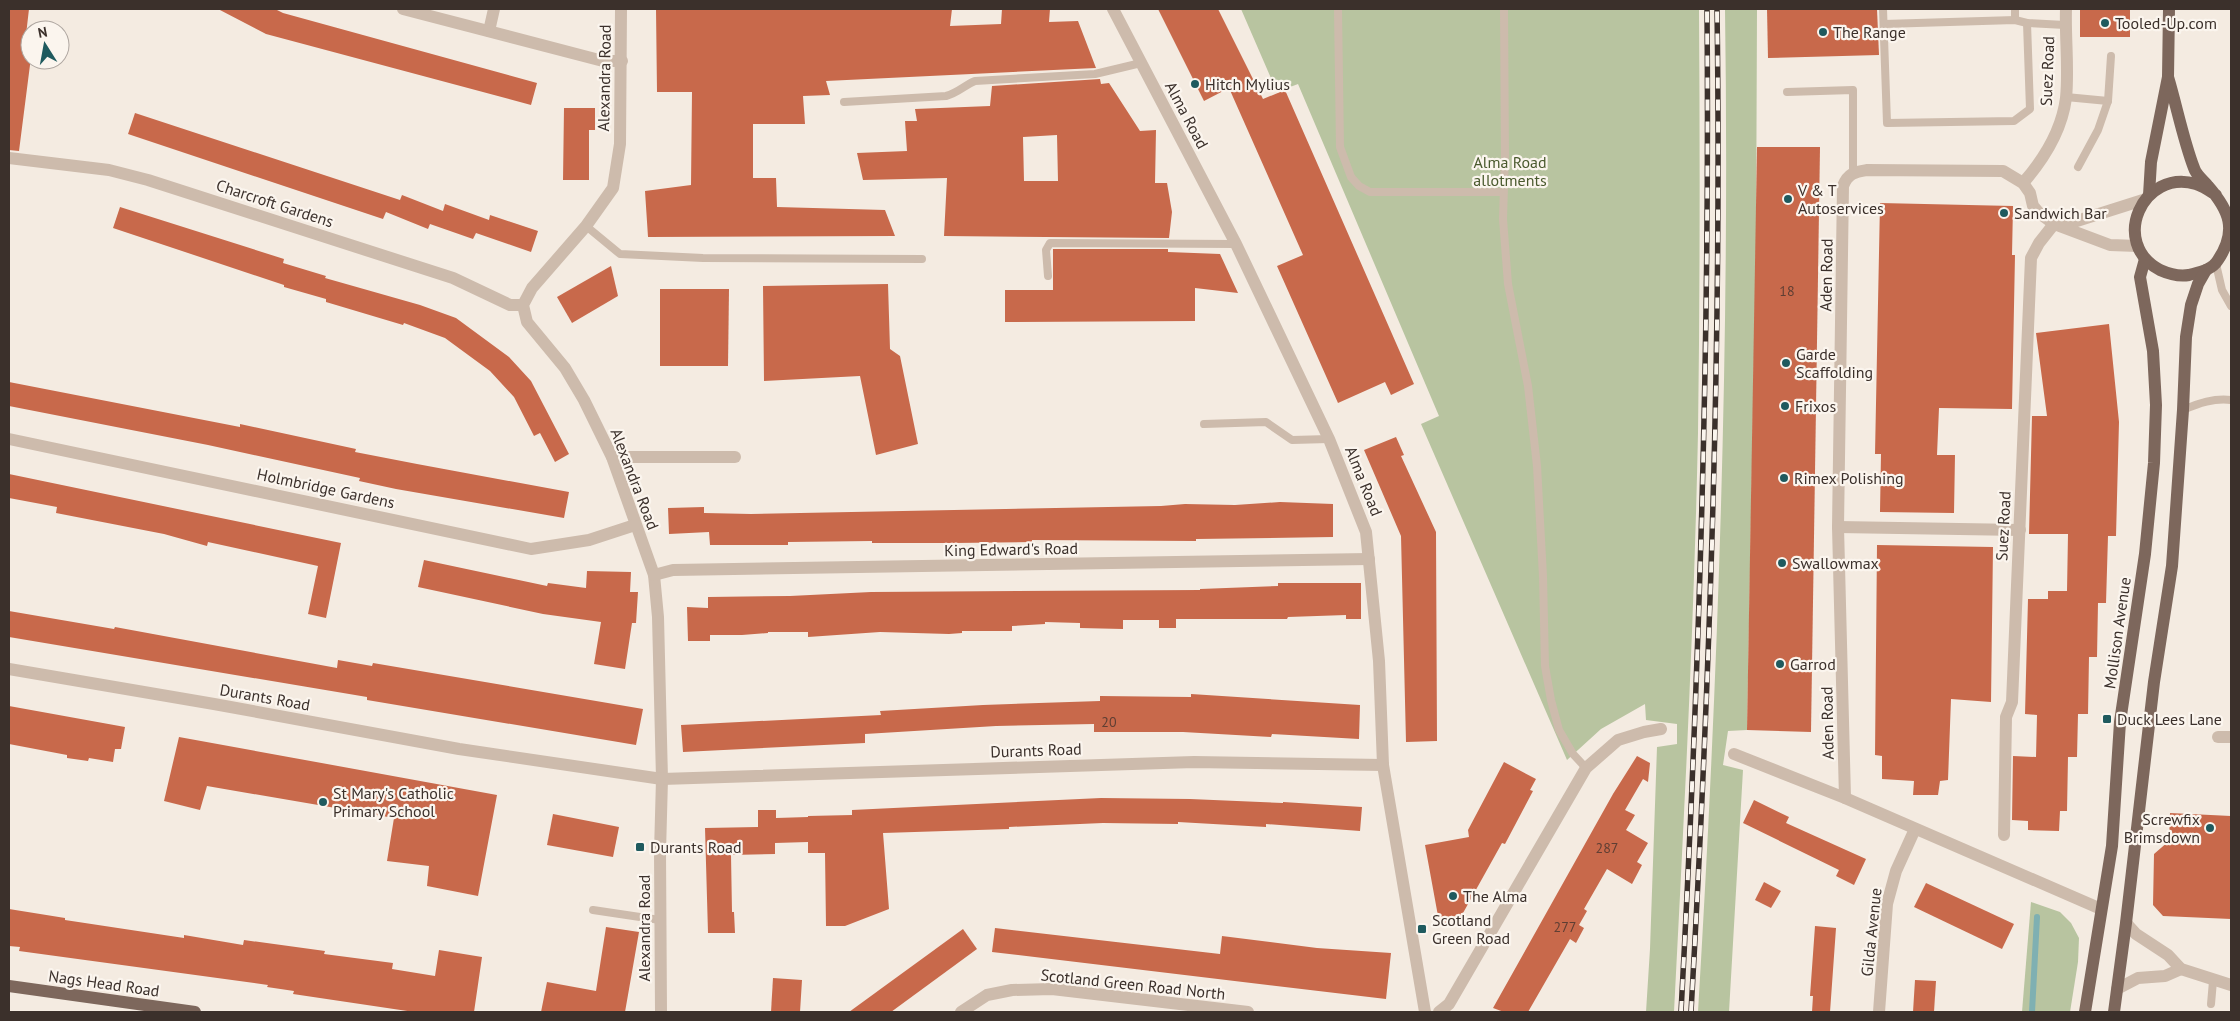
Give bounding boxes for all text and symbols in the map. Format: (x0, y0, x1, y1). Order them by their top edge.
place label: Tooled-Up.com (2115, 13, 2217, 33)
marker: Tooled-Up.com (2099, 17, 2111, 29)
north arrow (20, 20, 70, 70)
place label: The Range (1833, 22, 1906, 42)
text: N (36, 23, 49, 42)
street label: Alexandra Road (593, 24, 615, 132)
marker: The Range (1817, 26, 1829, 38)
street label: Suez Road (2036, 36, 2058, 106)
place label: Hitch Mylius (1205, 74, 1290, 94)
street label: Alma Road (1161, 78, 1213, 152)
marker: Hitch Mylius (1189, 78, 1201, 90)
park label: Alma Road allotments (1473, 152, 1547, 190)
street label: Charcroft Gardens (214, 175, 336, 231)
place label: V & T Autoservices (1797, 180, 1884, 218)
marker: V & T Autoservices (1782, 193, 1794, 205)
place label: Sandwich Bar (2014, 203, 2107, 223)
marker: Sandwich Bar (1998, 207, 2010, 219)
street label: Aden Road (1815, 238, 1837, 312)
house number: 18 (1779, 282, 1795, 300)
place label: Garde Scaffolding (1796, 344, 1873, 382)
marker: Garde Scaffolding (1780, 357, 1792, 369)
place label: Frixos (1795, 396, 1836, 416)
marker: Frixos (1779, 400, 1791, 412)
street label: Alexandra Road (607, 426, 663, 532)
street label: Alma Road (1341, 443, 1387, 519)
street label: Holmbridge Gardens (255, 464, 397, 512)
place label: Rimex Polishing (1794, 468, 1904, 488)
marker: Rimex Polishing (1778, 472, 1790, 484)
street label: Suez Road (1991, 491, 2015, 561)
street label: King Edward's Road (944, 538, 1078, 560)
place label: Swallowmax (1792, 553, 1879, 573)
marker: Swallowmax (1776, 557, 1788, 569)
street label: Mollison Avenue (2099, 576, 2135, 690)
place label: Garrod (1790, 654, 1836, 674)
marker: Garrod (1774, 658, 1786, 670)
street label: Durants Road (218, 679, 312, 715)
street label: Aden Road (1816, 686, 1838, 760)
place label: Duck Lees Lane (2117, 709, 2222, 729)
house number: 20 (1101, 713, 1117, 731)
marker: Duck Lees Lane (2101, 713, 2113, 725)
street label: Durants Road (990, 738, 1082, 762)
place label: St Mary's Catholic Primary School (333, 783, 454, 821)
marker: St Mary's Catholic Primary School (317, 796, 329, 808)
place label: Screwfix Brimsdown (2124, 809, 2200, 847)
marker: Screwfix Brimsdown (2204, 822, 2216, 834)
place label: Durants Road (650, 837, 742, 857)
house number: 287 (1596, 839, 1618, 857)
marker: Durants Road (634, 841, 646, 853)
street label: Alexandra Road (634, 875, 654, 981)
place label: The Alma (1463, 886, 1527, 906)
street label: Gilda Avenue (1856, 887, 1886, 977)
marker: The Alma (1447, 890, 1459, 902)
place label: Scotland Green Road (1432, 910, 1510, 948)
house number: 277 (1554, 918, 1576, 936)
marker: Scotland Green Road (1416, 923, 1428, 935)
street label: Scotland Green Road North (1040, 964, 1226, 1004)
street label: Nags Head Road (47, 965, 161, 1001)

